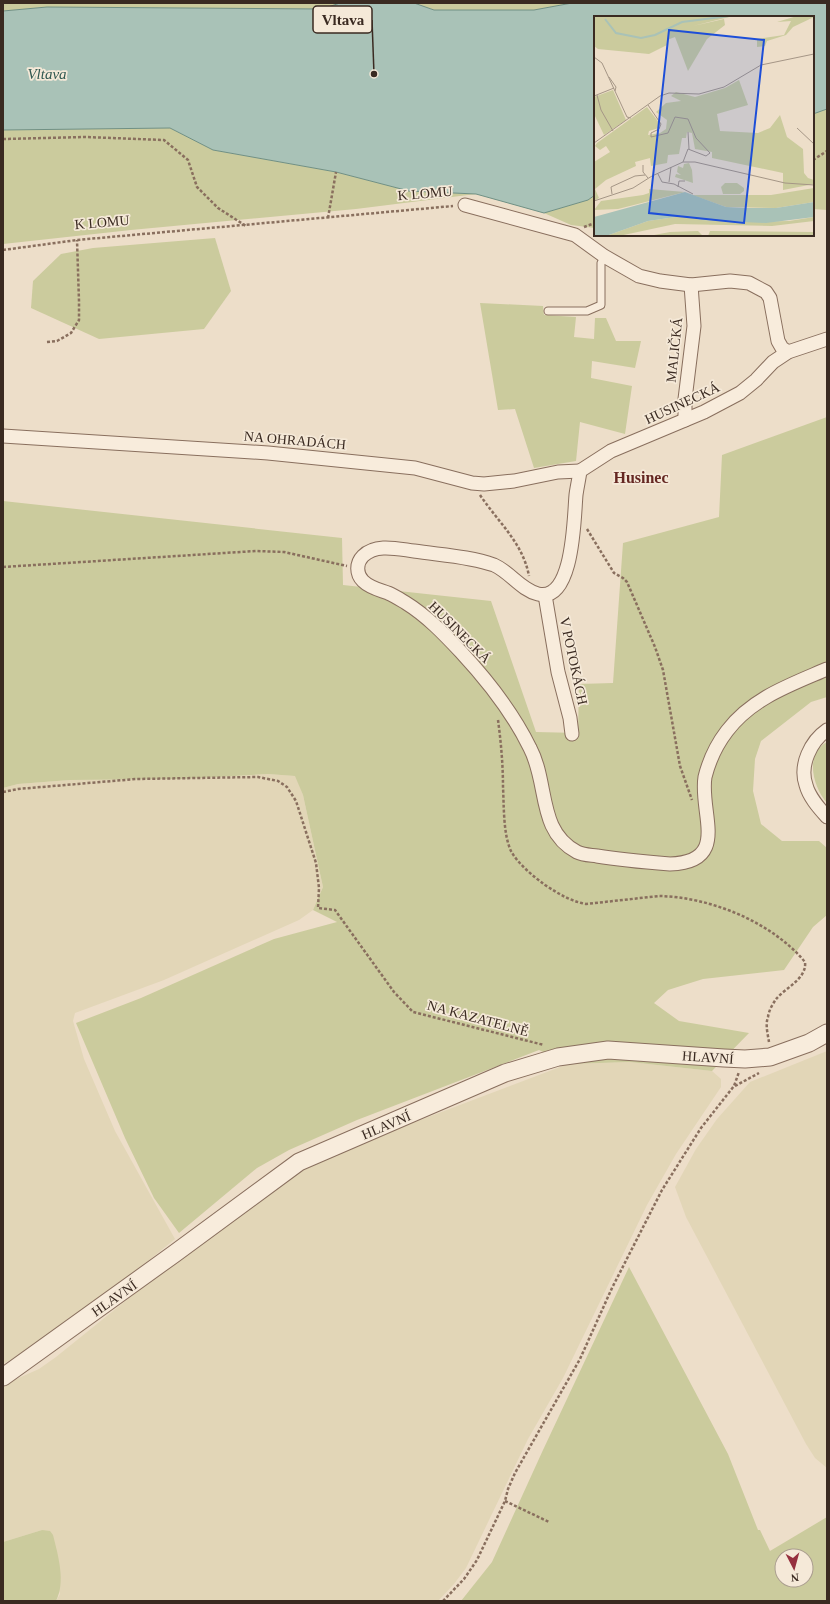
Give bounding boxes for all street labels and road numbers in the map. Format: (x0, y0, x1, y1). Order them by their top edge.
street label: K LOMU (397, 184, 453, 203)
street label: K LOMU (74, 213, 130, 232)
street label: MALIČKÁ (663, 316, 685, 383)
street label: HUSINECKÁ (642, 378, 723, 427)
street label: NA OHRADÁCH (243, 428, 347, 452)
street label: HUSINECKÁ (426, 598, 495, 667)
street label: V POTOKÁCH (557, 616, 591, 706)
street label: NA KAZATELNĚ (425, 997, 531, 1039)
street label: HLAVNÍ (682, 1047, 735, 1067)
street label: HLAVNÍ (359, 1107, 413, 1142)
street label: HLAVNÍ (88, 1276, 140, 1319)

